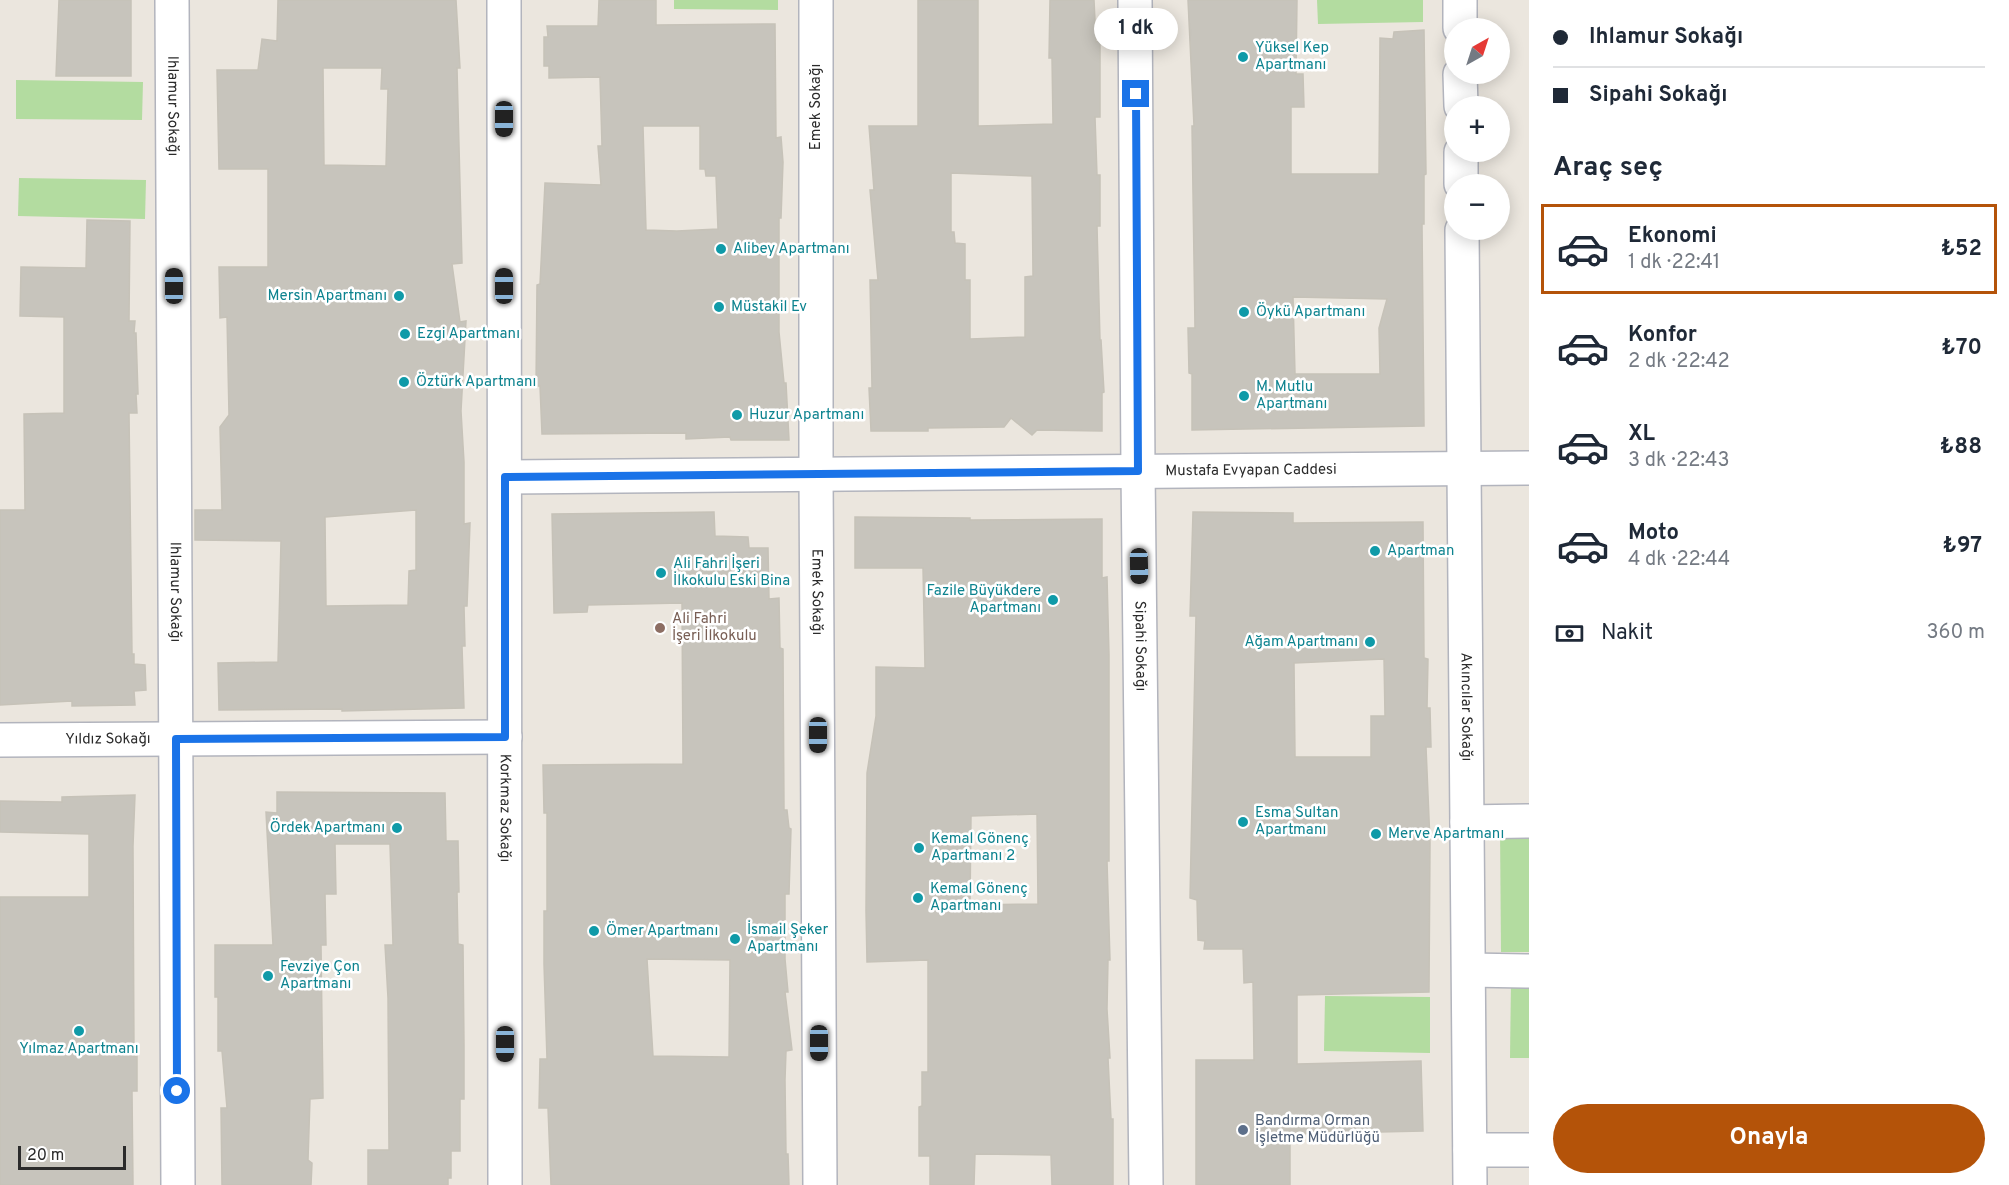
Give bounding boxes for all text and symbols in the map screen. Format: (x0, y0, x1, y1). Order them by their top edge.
callout: 1 dk (1094, 7, 1178, 49)
text: 1 dk (1118, 16, 1154, 42)
north arrow (1444, 18, 1510, 84)
map controls (1444, 18, 1510, 240)
text: Ihlamur Sokağı (1589, 24, 1743, 51)
place label: Yüksel Kep Apartmanı (1255, 39, 1329, 75)
marker: Yüksel Kep Apartmanı (1236, 50, 1250, 64)
street label: Ihlamur Sokağı (163, 56, 182, 156)
street label: Emek Sokağı (807, 64, 826, 150)
route end (1122, 80, 1149, 107)
text: Sipahi Sokağı (1589, 82, 1728, 109)
button: + (1444, 96, 1510, 162)
car (495, 101, 513, 137)
text: Araç seç (1553, 151, 1663, 185)
button: − (1444, 174, 1510, 240)
icon: car (1556, 222, 1610, 276)
text: Ekonomi (1628, 223, 1717, 250)
text: ₺52 (1941, 236, 1982, 263)
place label: Alibey Apartmanı (733, 240, 850, 259)
marker: Alibey Apartmanı (714, 242, 728, 256)
text: 1 dk · 22:41 (1628, 250, 1720, 276)
car (165, 268, 183, 304)
car (495, 268, 513, 304)
place label: Mersin Apartmanı (267, 287, 387, 306)
marker: Mersin Apartmanı (392, 289, 406, 303)
place label: Müstakil Ev (731, 298, 807, 317)
marker: Müstakil Ev (712, 300, 726, 314)
place label: Öykü Apartmanı (1256, 302, 1365, 322)
marker: Öykü Apartmanı (1237, 305, 1251, 319)
icon: car (1556, 321, 1610, 375)
text: Konfor (1628, 322, 1697, 349)
place label: Ezgi Apartmanı (417, 325, 520, 344)
marker: Ezgi Apartmanı (398, 327, 412, 341)
text: ₺70 (1941, 335, 1982, 362)
text: 2 dk · 22:42 (1628, 349, 1730, 375)
place label: Öztürk Apartmanı (416, 372, 536, 392)
marker: Öztürk Apartmanı (397, 375, 411, 389)
place label: M. Mutlu Apartmanı (1256, 378, 1327, 414)
marker: M. Mutlu Apartmanı (1237, 389, 1251, 403)
place label: Huzur Apartmanı (749, 406, 864, 425)
marker: Huzur Apartmanı (730, 408, 744, 422)
icon: car (1556, 420, 1610, 474)
text: XL (1628, 421, 1655, 448)
text: ₺88 (1940, 434, 1982, 461)
text: 3 dk · 22:43 (1628, 448, 1729, 474)
street label: Mustafa Evyapan Caddesi (1165, 460, 1337, 481)
icon: car (1556, 519, 1610, 573)
text: Moto (1628, 520, 1679, 547)
text: ₺97 (1943, 533, 1982, 560)
street label: Ihlamur Sokağı (165, 542, 185, 642)
place label: Apartman (1387, 542, 1454, 561)
marker: Apartman (1368, 544, 1382, 558)
text: 4 dk · 22:44 (1628, 547, 1730, 573)
car (1130, 548, 1148, 584)
street label: Emek Sokağı (807, 549, 826, 635)
place label: Ali Fahri İşeri İlkokulu Eski Bina (673, 554, 790, 591)
marker: Ali Fahri İşeri İlkokulu Eski Bina (654, 566, 668, 580)
place label: Fazile Büyükdere Apartmanı (927, 582, 1041, 618)
marker: Fazile Büyükdere Apartmanı (1046, 593, 1060, 607)
street label: Sipahi Sokağı (1130, 601, 1150, 691)
place label: Ali Fahri İşeri İlkokulu (672, 610, 757, 646)
icon: cash (1553, 617, 1586, 650)
text: Nakit (1601, 620, 1653, 647)
text: 360 m (1927, 620, 1985, 646)
marker: Ali Fahri İşeri İlkokulu (653, 621, 667, 635)
place label: Ağam Apartmanı (1244, 633, 1358, 652)
marker: Ağam Apartmanı (1363, 635, 1377, 649)
street label: Akıncılar Sokağı (1456, 653, 1476, 761)
car (809, 717, 827, 753)
street label: Yıldız Sokağı (65, 730, 151, 749)
street label: Korkmaz Sokağı (495, 754, 514, 862)
place label: Esma Sultan Apartmanı (1255, 804, 1338, 840)
marker: Esma Sultan Apartmanı (1236, 815, 1250, 829)
place label: Ördek Apartmanı (270, 818, 385, 838)
marker: Ördek Apartmanı (390, 821, 404, 835)
place label: Merve Apartmanı (1388, 825, 1504, 844)
marker: Merve Apartmanı (1369, 827, 1383, 841)
place label: Kemal Gönenç Apartmanı 2 (931, 830, 1029, 866)
marker: Kemal Gönenç Apartmanı 2 (912, 841, 926, 855)
place label: Kemal Gönenç Apartmanı (930, 880, 1028, 916)
marker: Kemal Gönenç Apartmanı (911, 891, 925, 905)
place label: İsmail Şeker Apartmanı (747, 920, 828, 957)
place label: Ömer Apartmanı (606, 921, 718, 941)
marker: Ömer Apartmanı (587, 924, 601, 938)
marker: İsmail Şeker Apartmanı (728, 932, 742, 946)
place label: Fevziye Çon Apartmanı (280, 958, 360, 994)
marker: Fevziye Çon Apartmanı (261, 969, 275, 983)
marker: Yılmaz Apartmanı (72, 1024, 86, 1038)
car (810, 1025, 828, 1061)
car (496, 1026, 514, 1062)
place label: Yılmaz Apartmanı (19, 1040, 139, 1059)
route start (163, 1077, 190, 1104)
button: Onayla (1553, 1104, 1985, 1173)
place label: Bandırma Orman İşletme Müdürlüğü (1255, 1112, 1380, 1148)
marker: Bandırma Orman İşletme Müdürlüğü (1236, 1123, 1250, 1137)
scale bar (18, 1143, 126, 1170)
text: 20 m (27, 1146, 64, 1166)

